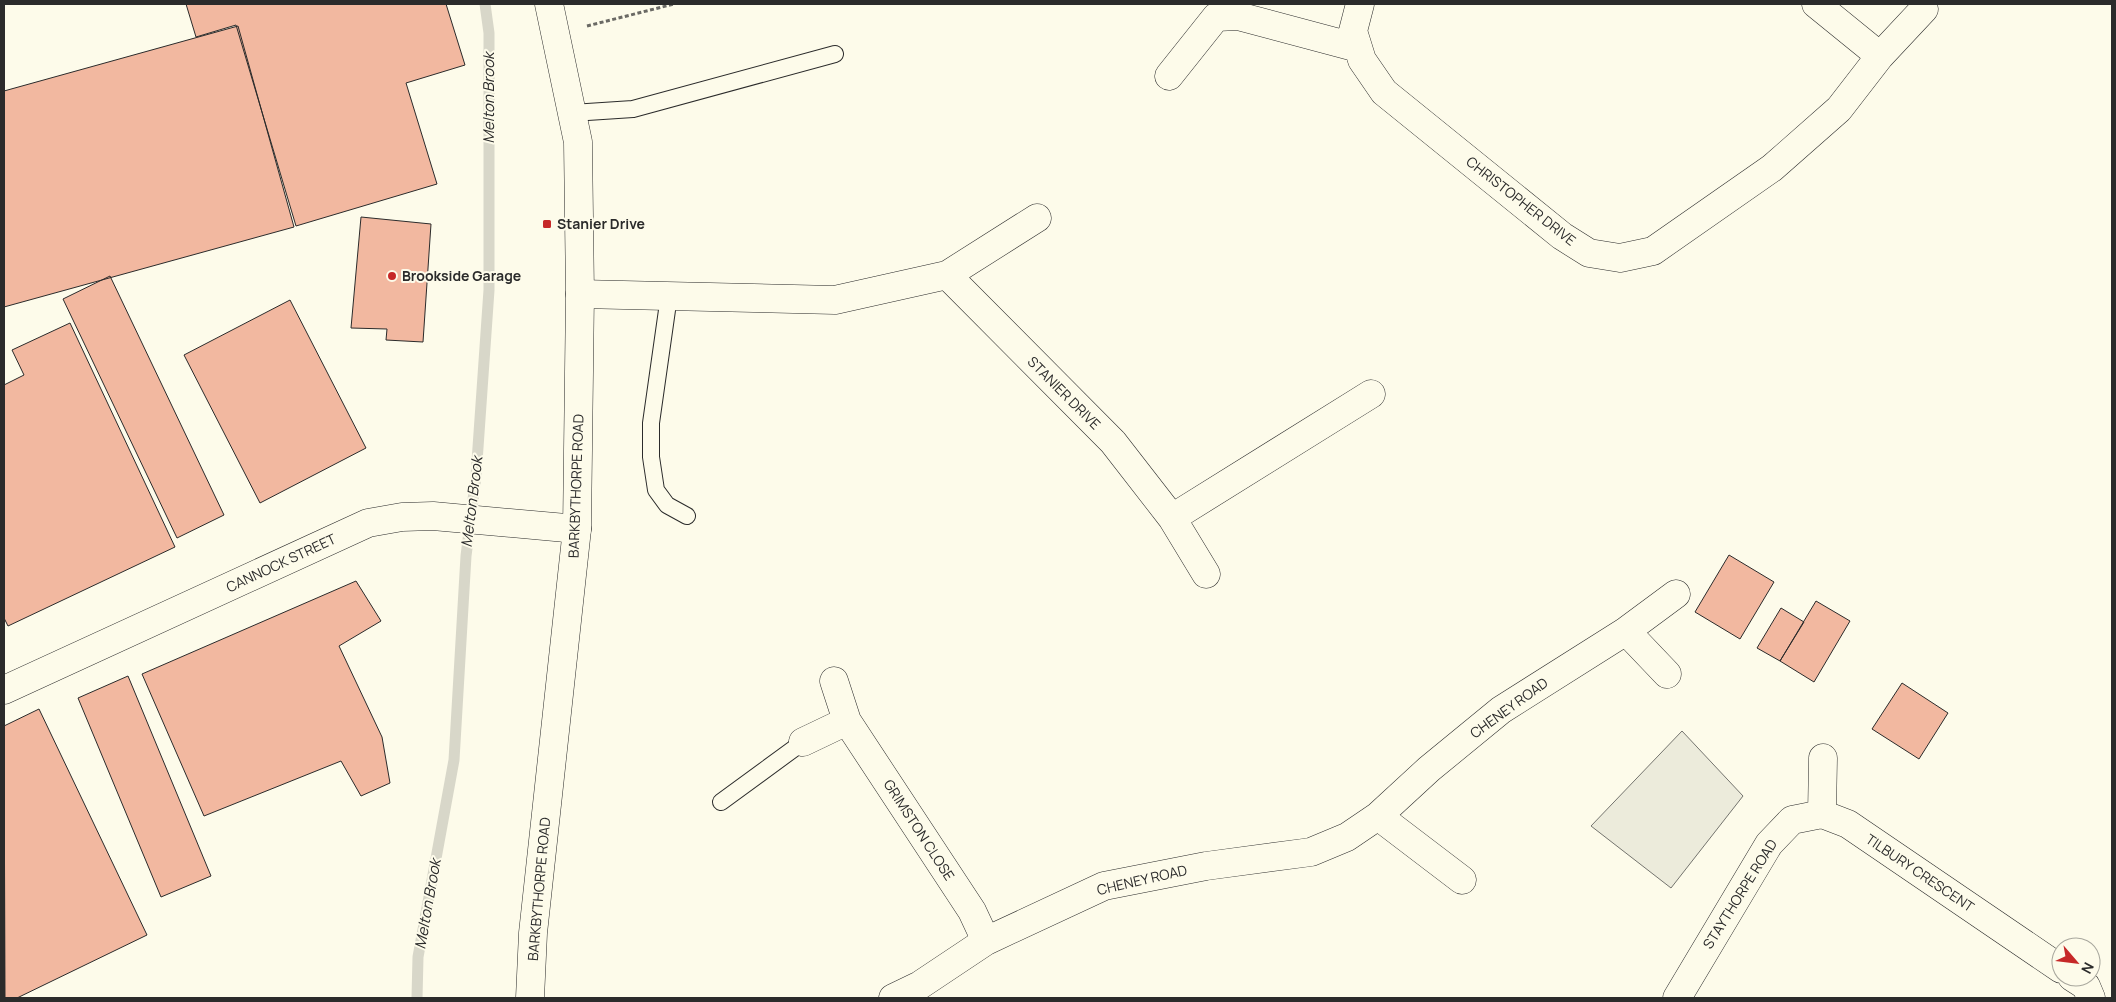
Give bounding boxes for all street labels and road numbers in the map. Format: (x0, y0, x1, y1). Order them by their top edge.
street label: CHRISTOPHER DRIVE (1463, 152, 1580, 249)
street label: STANIER DRIVE (1024, 352, 1105, 433)
street label: BARKBYTHORPE ROAD (563, 414, 588, 558)
street label: CANNOCK STREET (223, 529, 339, 596)
street label: CHENEY ROAD (1466, 673, 1552, 742)
street label: GRIMSTON CLOSE (880, 776, 959, 884)
street label: BARKBYTHORPE ROAD (523, 816, 554, 962)
street label: TILBURY CRESCENT (1862, 829, 1979, 916)
street label: STAYTHORPE ROAD (1698, 835, 1781, 952)
street label: CHENEY ROAD (1095, 860, 1189, 899)

